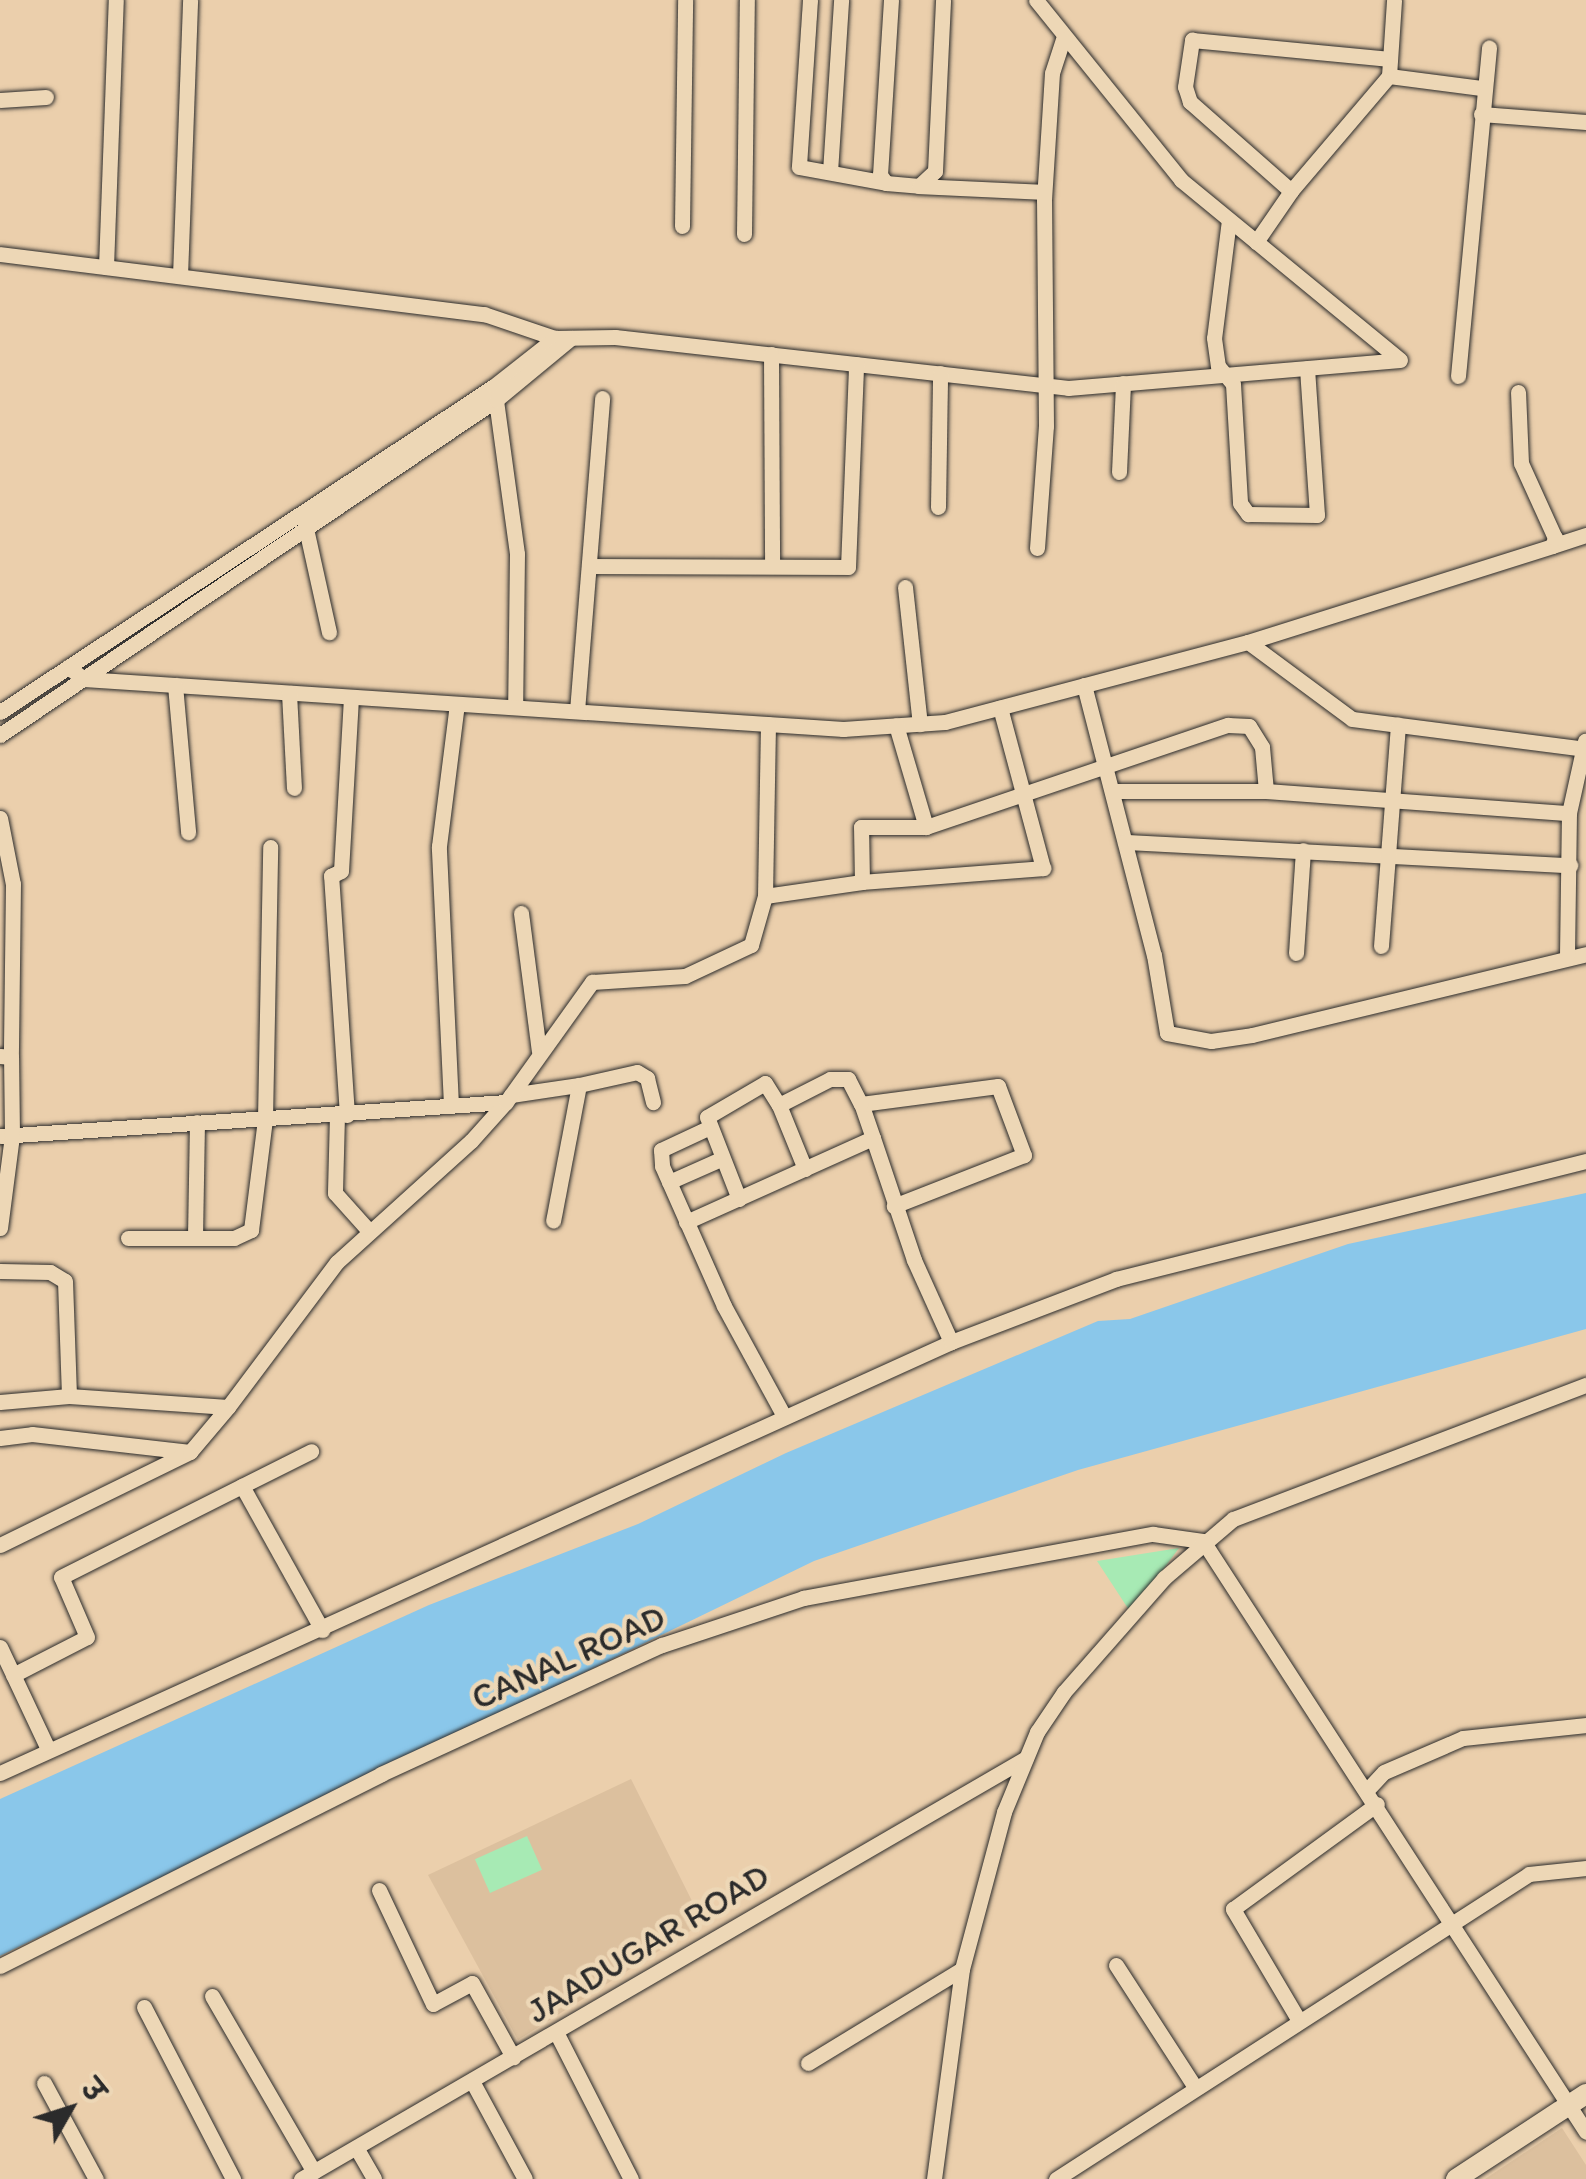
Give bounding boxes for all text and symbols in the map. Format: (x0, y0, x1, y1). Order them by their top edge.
street label: CANAL ROAD (465, 1596, 671, 1718)
street label: JAADUGAR ROAD (520, 1855, 776, 2031)
north arrow (20, 2059, 120, 2159)
text: उ (74, 2072, 112, 2108)

